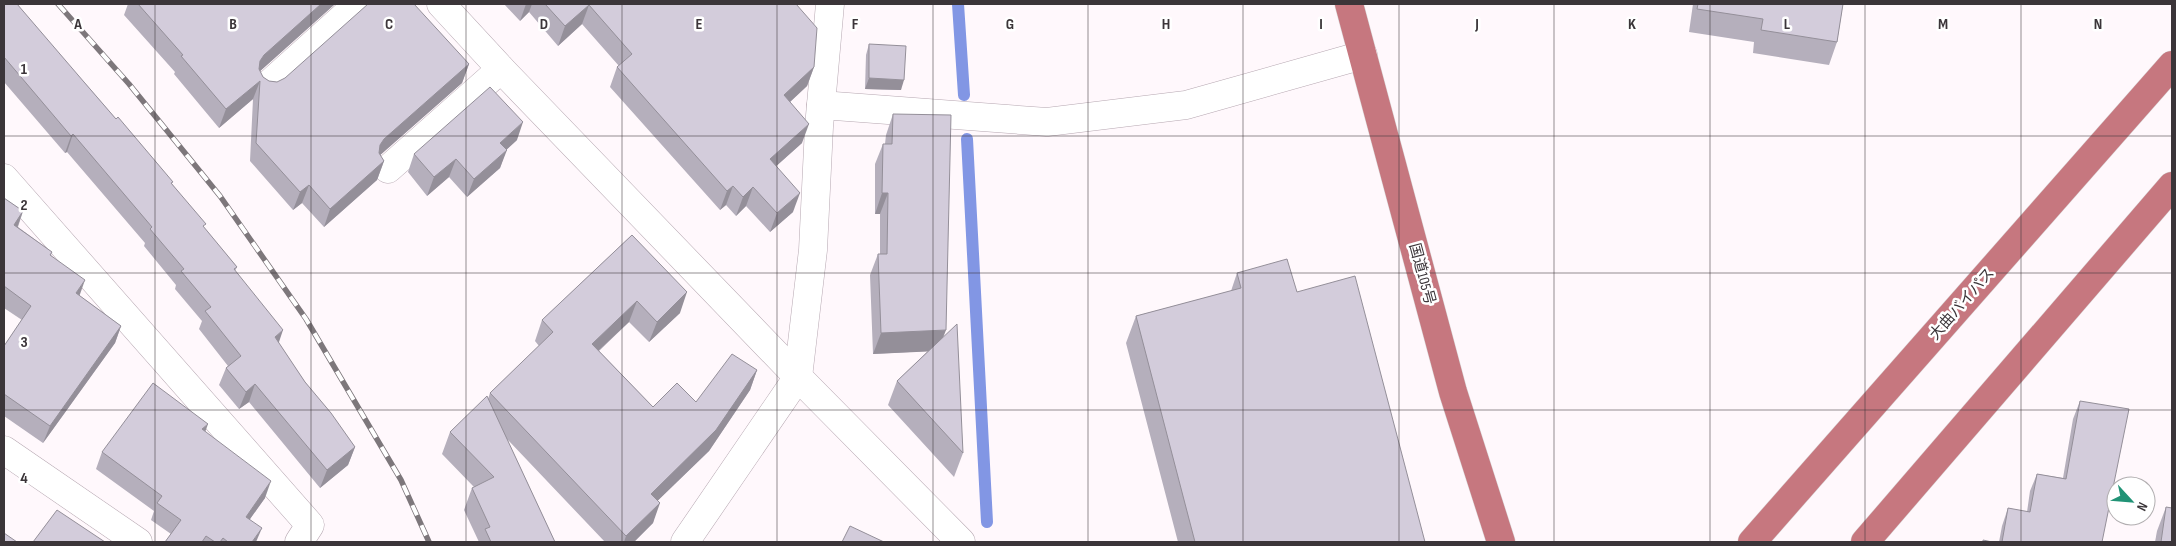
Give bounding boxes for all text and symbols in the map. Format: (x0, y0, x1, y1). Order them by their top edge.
text: A (73, 15, 82, 34)
text: B (229, 15, 237, 34)
text: C (385, 15, 393, 34)
text: D (540, 15, 548, 34)
text: E (696, 15, 703, 34)
text: F (852, 15, 859, 34)
text: G (1006, 15, 1014, 34)
text: H (1162, 15, 1170, 34)
text: I (1319, 15, 1323, 34)
text: J (1474, 15, 1479, 34)
text: K (1628, 15, 1636, 34)
text: L (1784, 15, 1791, 34)
text: M (1938, 15, 1948, 34)
text: N (2094, 15, 2102, 34)
text: 1 (21, 60, 28, 79)
text: 2 (20, 196, 28, 215)
street label: 国道105号 (1405, 241, 1439, 307)
street label: 大曲バイパス (1925, 264, 1999, 344)
text: 3 (20, 333, 28, 352)
text: 4 (20, 469, 28, 488)
north arrow (2106, 476, 2156, 526)
text: N (2133, 499, 2152, 514)

